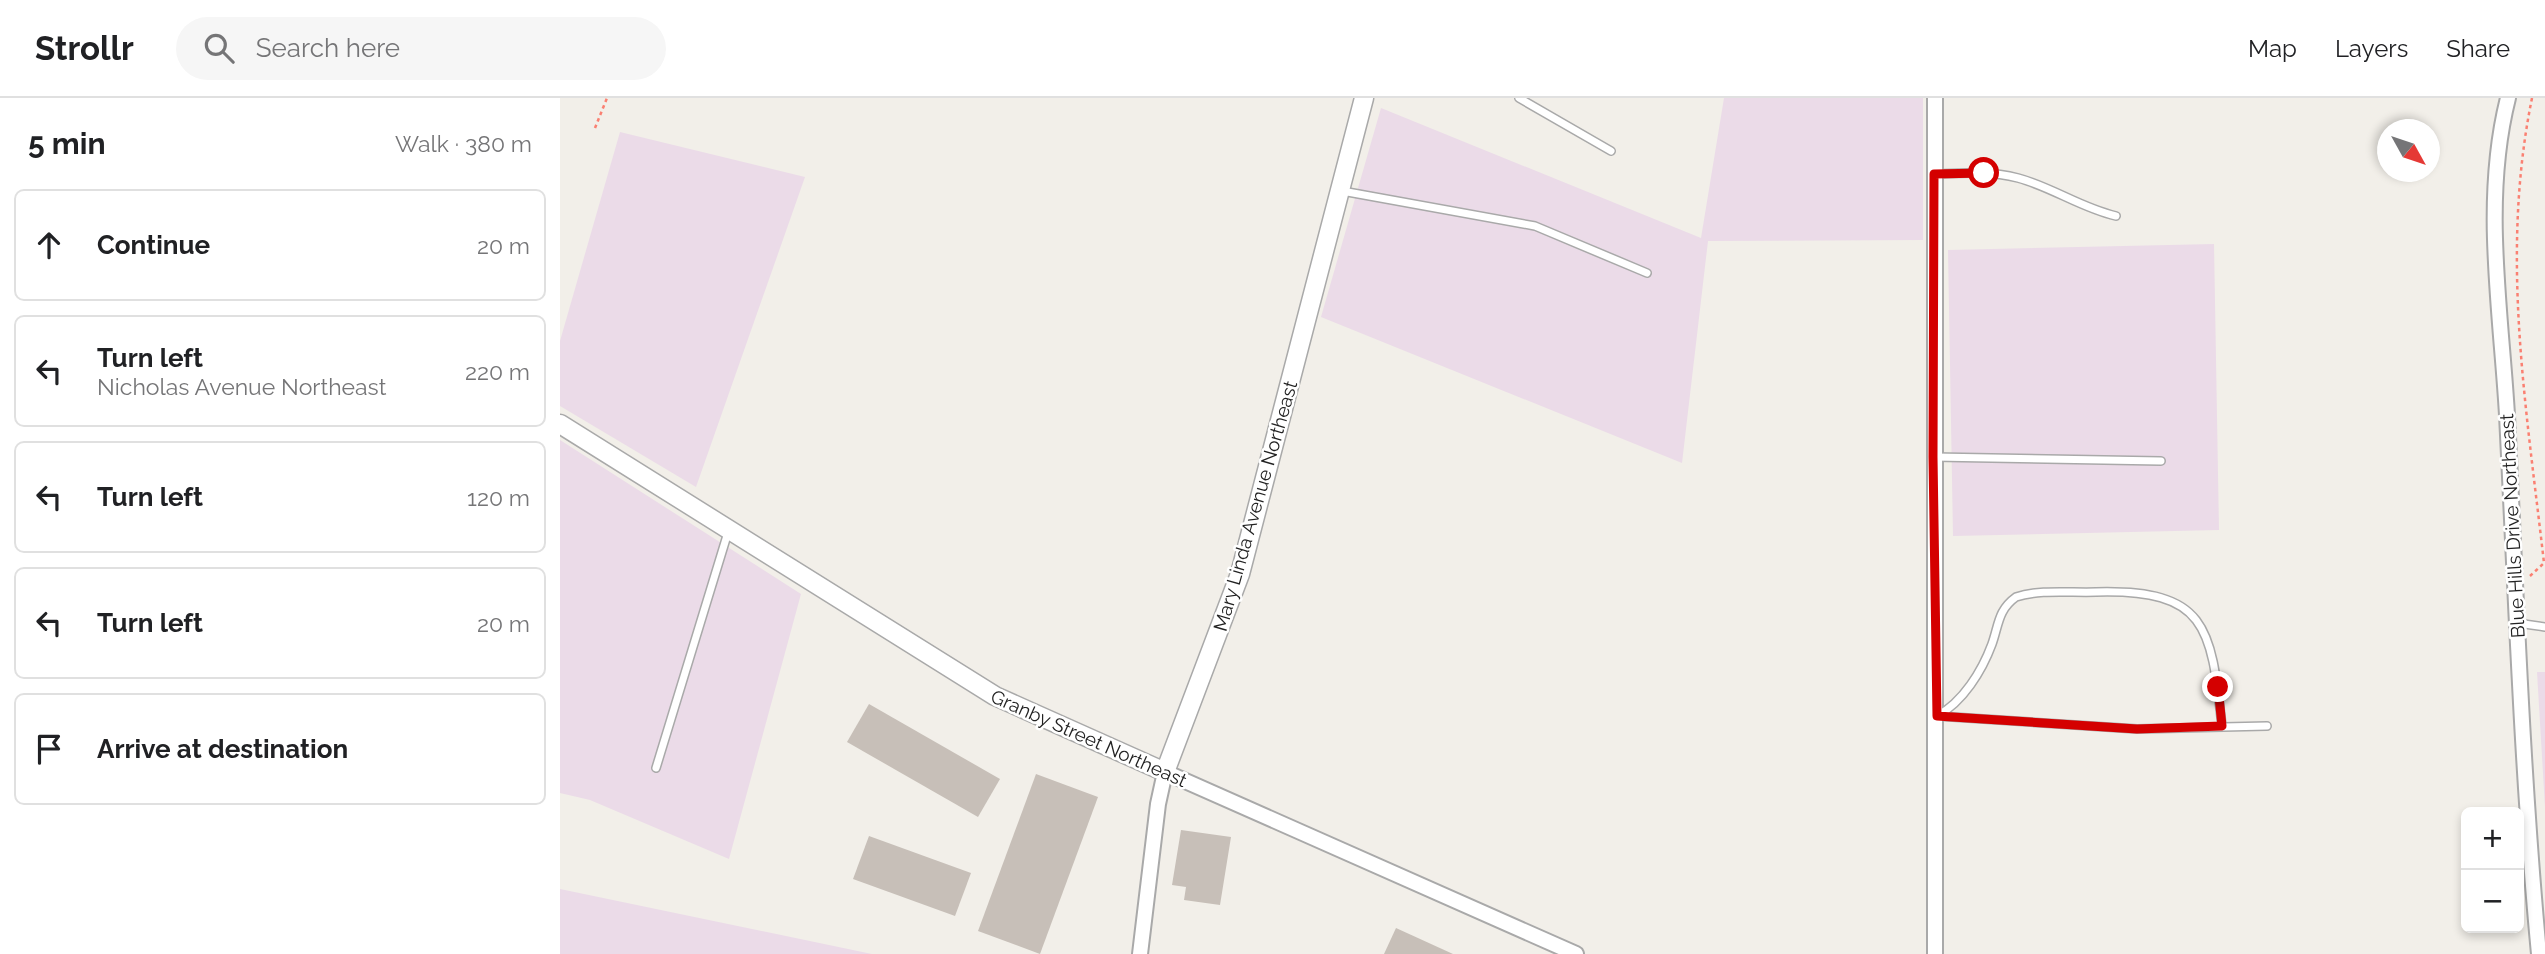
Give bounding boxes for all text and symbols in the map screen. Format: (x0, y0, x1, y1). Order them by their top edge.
search box (176, 17, 666, 80)
text: Strollr (35, 29, 134, 68)
icon: search (200, 29, 238, 67)
text: Search here (256, 33, 400, 63)
text: Map (2248, 34, 2297, 63)
text: Layers (2335, 34, 2408, 63)
text: Share (2446, 34, 2510, 63)
north arrow (2377, 119, 2440, 182)
text: 5 min (28, 126, 106, 161)
text: Walk · 380 m (395, 130, 532, 157)
route start (1968, 157, 1999, 188)
icon: ahead (30, 226, 68, 264)
text: Continue (97, 230, 210, 260)
text: 20 m (477, 232, 530, 259)
text: Turn left (97, 343, 203, 373)
icon: left (30, 352, 68, 390)
text: 220 m (465, 358, 530, 385)
text: Nicholas Avenue Northeast (97, 373, 386, 400)
street label: Mary Linda Avenue Northeast (1209, 378, 1302, 634)
street label: Blue Hills Drive Northeast (2495, 413, 2529, 639)
icon: left (30, 478, 68, 516)
text: Turn left (97, 482, 203, 512)
text: 120 m (467, 484, 530, 511)
icon: left (30, 604, 68, 642)
text: Turn left (97, 608, 203, 638)
text: 20 m (477, 610, 530, 637)
route end (2202, 671, 2233, 702)
street label: Granby Street Northeast (988, 685, 1191, 791)
icon: arrive (30, 730, 68, 768)
text: Arrive at destination (97, 734, 348, 764)
map controls (2461, 807, 2524, 933)
button: + (2461, 807, 2524, 870)
button: − (2461, 870, 2524, 933)

